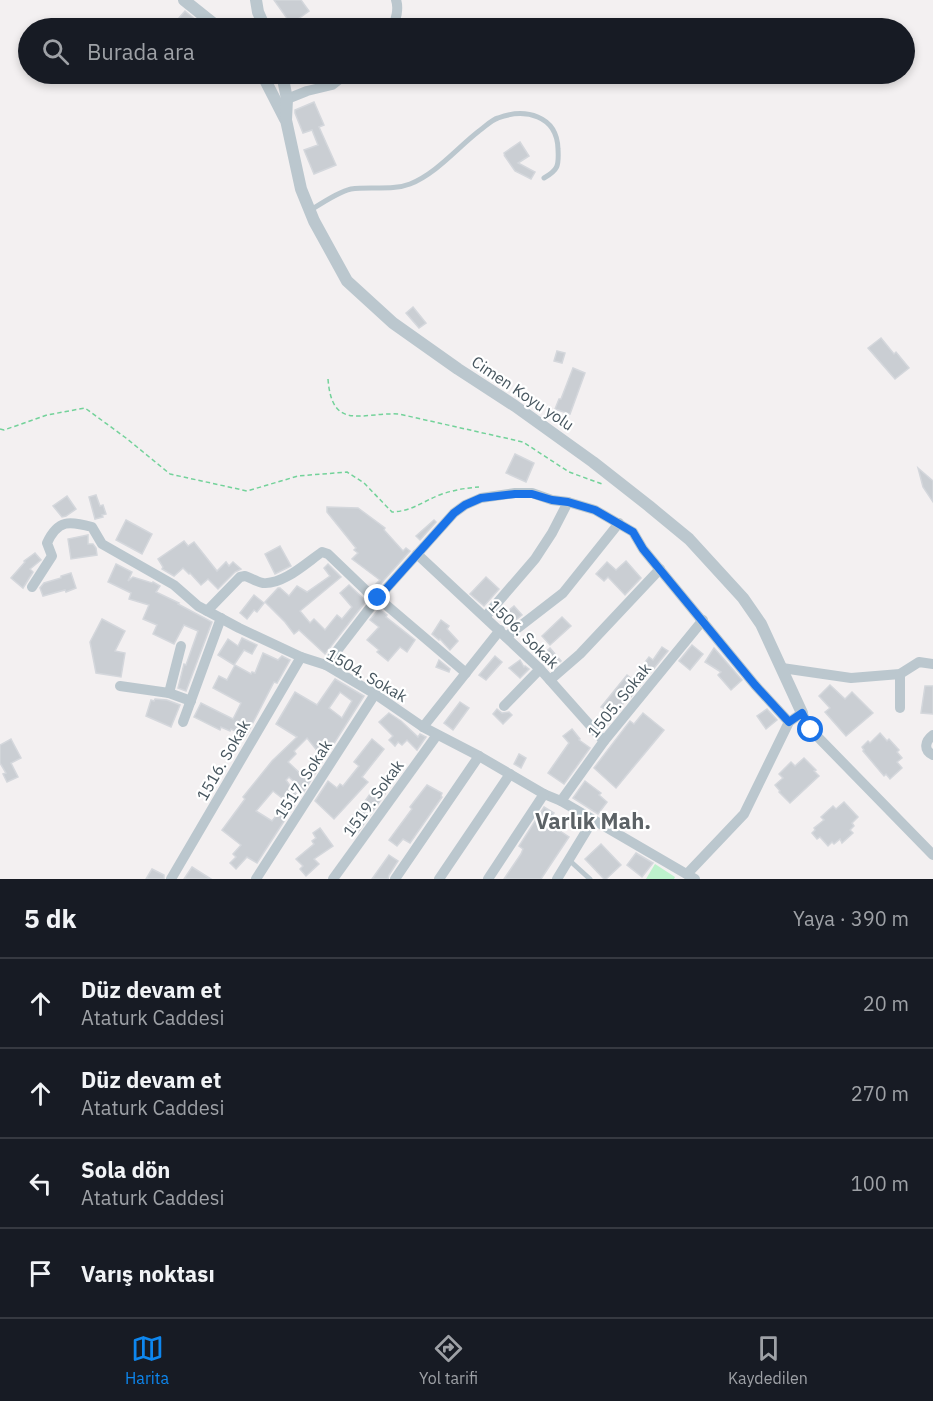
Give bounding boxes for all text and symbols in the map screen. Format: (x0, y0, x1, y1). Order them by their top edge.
search box (18, 18, 915, 84)
icon: search (39, 35, 72, 68)
text: Burada ara (87, 37, 195, 66)
street label: Cimen Koyu yolu (468, 351, 578, 435)
route end (364, 584, 390, 610)
street label: 1506. Sokak (485, 596, 564, 673)
street label: 1504. Sokak (323, 644, 412, 706)
street label: 1505. Sokak (583, 658, 655, 741)
street label: 1516. Sokak (192, 715, 254, 804)
route start (797, 716, 823, 742)
street label: 1517. Sokak (270, 735, 336, 822)
street label: 1519. Sokak (338, 755, 408, 840)
district label: Varlık Mah. (535, 806, 651, 835)
text: 5 dk (24, 901, 77, 935)
text: Yaya · 390 m (793, 905, 909, 932)
text: Düz devam et (81, 975, 221, 1004)
icon: ahead (24, 987, 57, 1020)
text: 20 m (863, 990, 909, 1017)
text: Ataturk Caddesi (81, 1004, 224, 1031)
text: Düz devam et (81, 1065, 221, 1094)
icon: ahead (24, 1077, 57, 1110)
text: 270 m (851, 1080, 909, 1107)
text: Ataturk Caddesi (81, 1094, 224, 1121)
text: Sola dön (81, 1155, 170, 1184)
icon: left (24, 1167, 57, 1200)
text: 100 m (851, 1170, 909, 1197)
text: Ataturk Caddesi (81, 1184, 224, 1211)
icon: arrive (24, 1257, 57, 1290)
text: Varış noktası (81, 1259, 215, 1288)
tab: Harita (125, 1332, 169, 1388)
tab: Yol tarifi (419, 1332, 478, 1388)
tab: Kaydedilen (728, 1332, 808, 1388)

